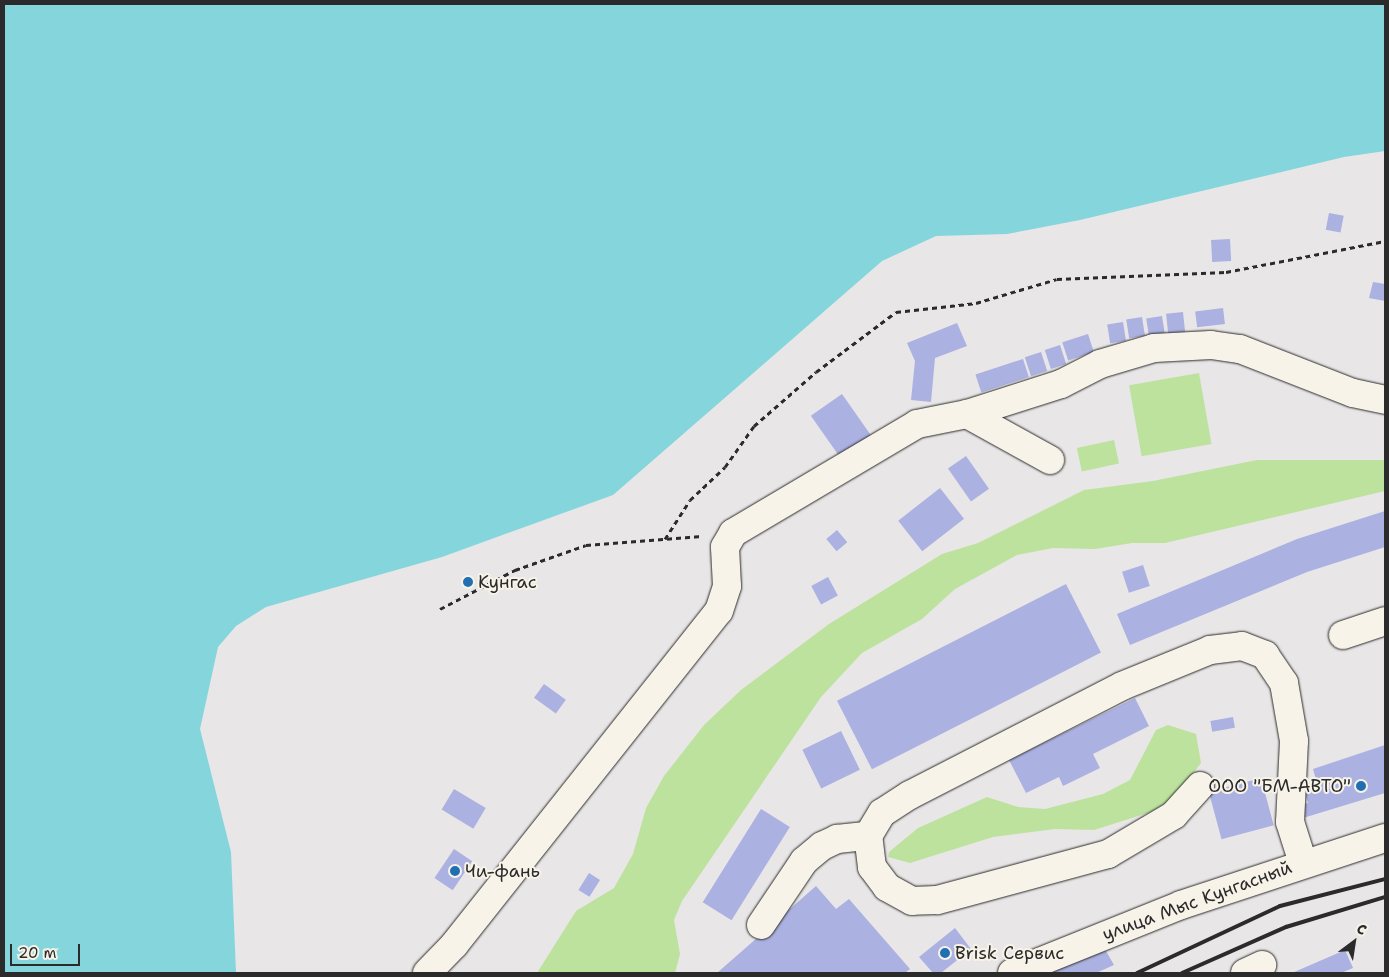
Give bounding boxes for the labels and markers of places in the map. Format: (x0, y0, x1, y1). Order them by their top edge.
place label: Кунгас (478, 571, 537, 593)
marker: Кунгас (462, 576, 474, 588)
place label: ООО "БМ-АВТО" (1208, 775, 1351, 797)
marker: ООО "БМ-АВТО" (1355, 780, 1367, 792)
place label: Чи-фань (465, 860, 540, 882)
marker: Чи-фань (449, 865, 461, 877)
place label: Brisk Сервис (955, 942, 1064, 964)
marker: Brisk Сервис (939, 947, 951, 959)

